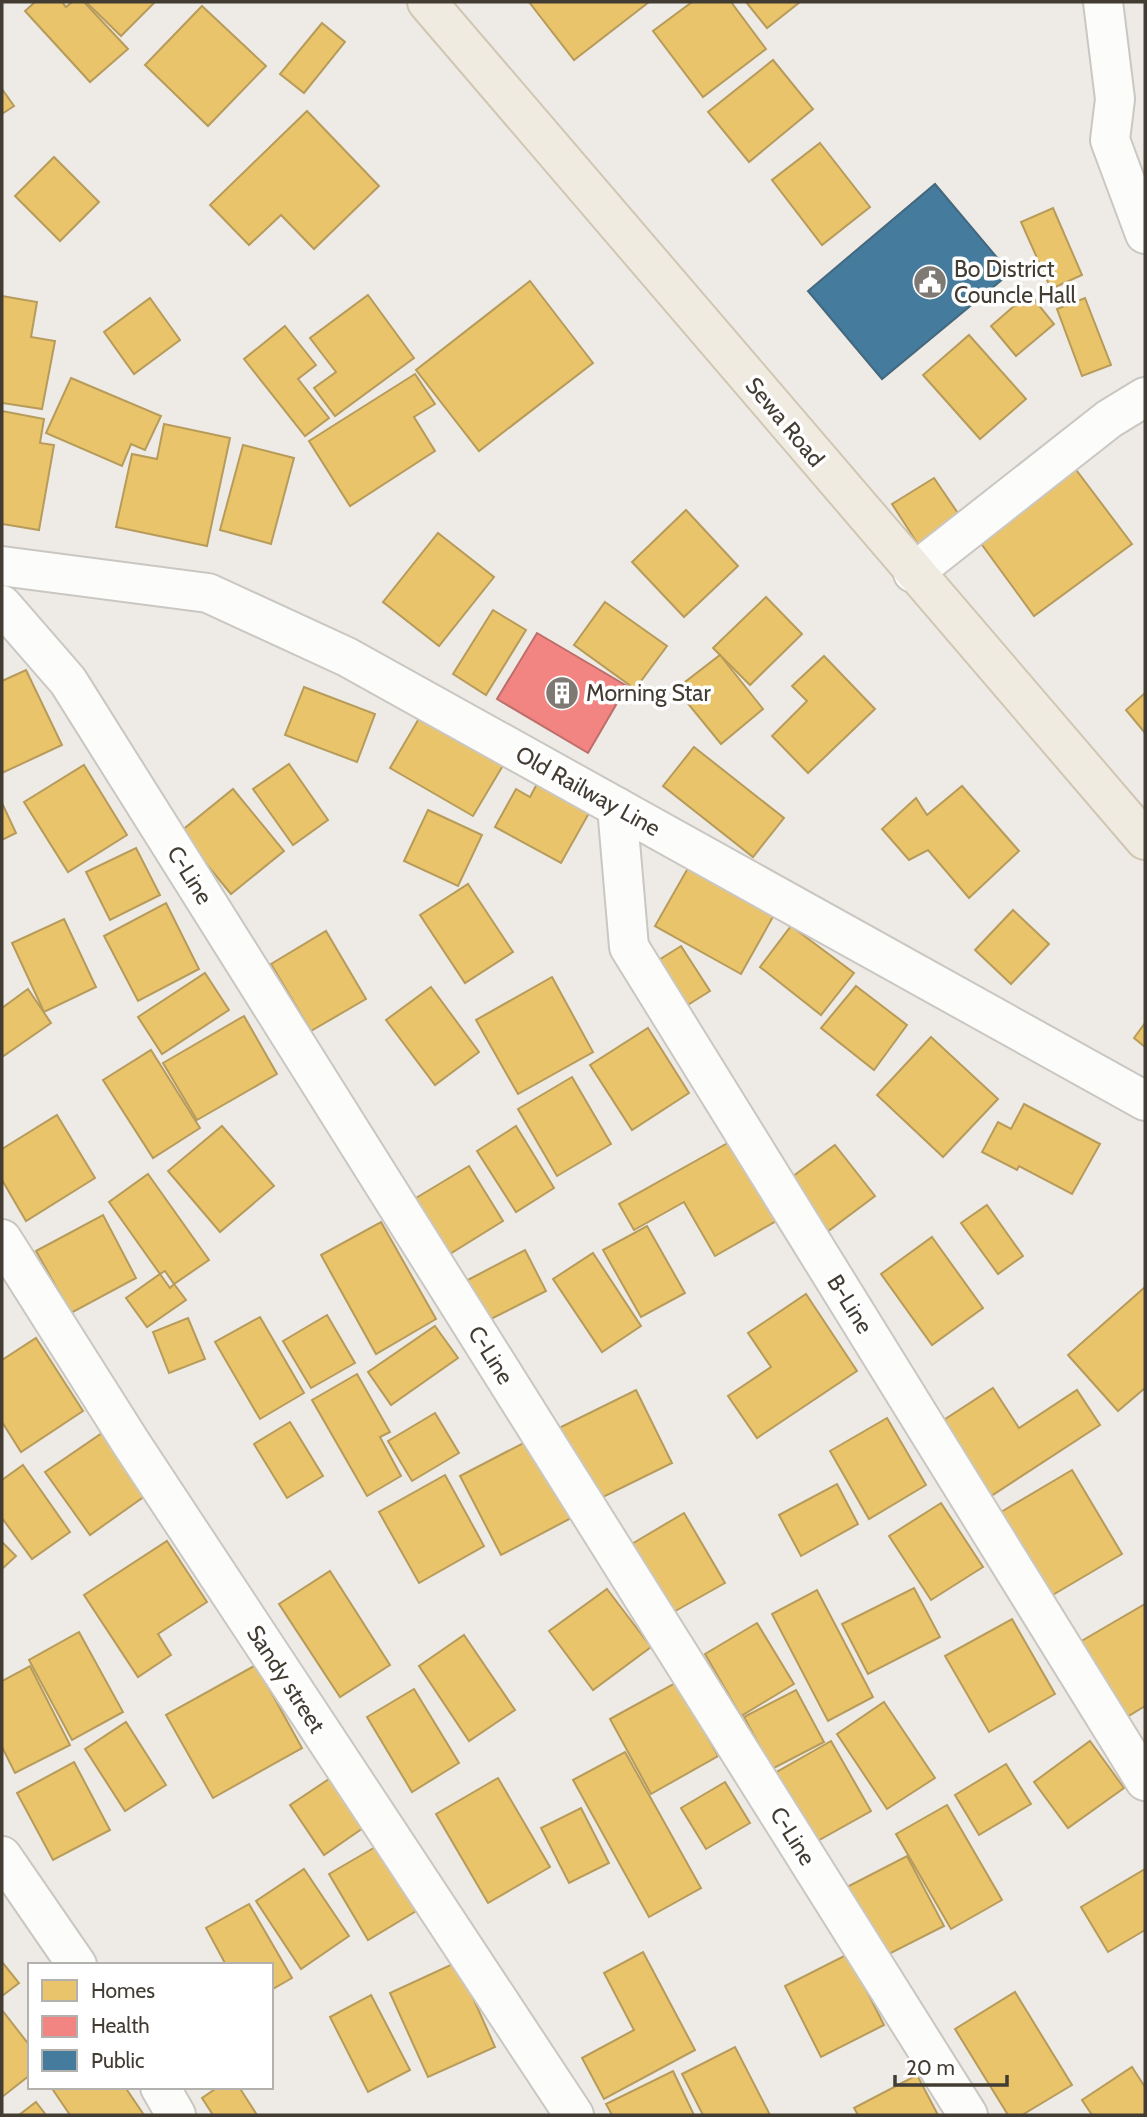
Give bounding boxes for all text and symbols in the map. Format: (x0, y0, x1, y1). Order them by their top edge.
place label: Bo District Councle Hall (954, 255, 1077, 309)
public building icon: Bo District Councle Hall (911, 263, 949, 301)
street label: Sewa Road (740, 372, 830, 472)
building icon: Morning Star (543, 674, 581, 712)
place label: Morning Star (586, 679, 711, 707)
street label: Old Railway Line (511, 740, 665, 842)
street label: C-Line (161, 841, 219, 910)
street label: B-Line (821, 1269, 879, 1339)
street label: C-Line (462, 1321, 520, 1390)
street label: Sandy street (241, 1620, 331, 1738)
street label: C-Line (764, 1802, 822, 1871)
legend (28, 1963, 273, 2089)
text: Homes (91, 1978, 155, 2003)
text: Health (91, 2013, 150, 2038)
scale bar (895, 2044, 1007, 2088)
text: Public (91, 2048, 145, 2073)
text: 20 m (906, 2055, 955, 2080)

